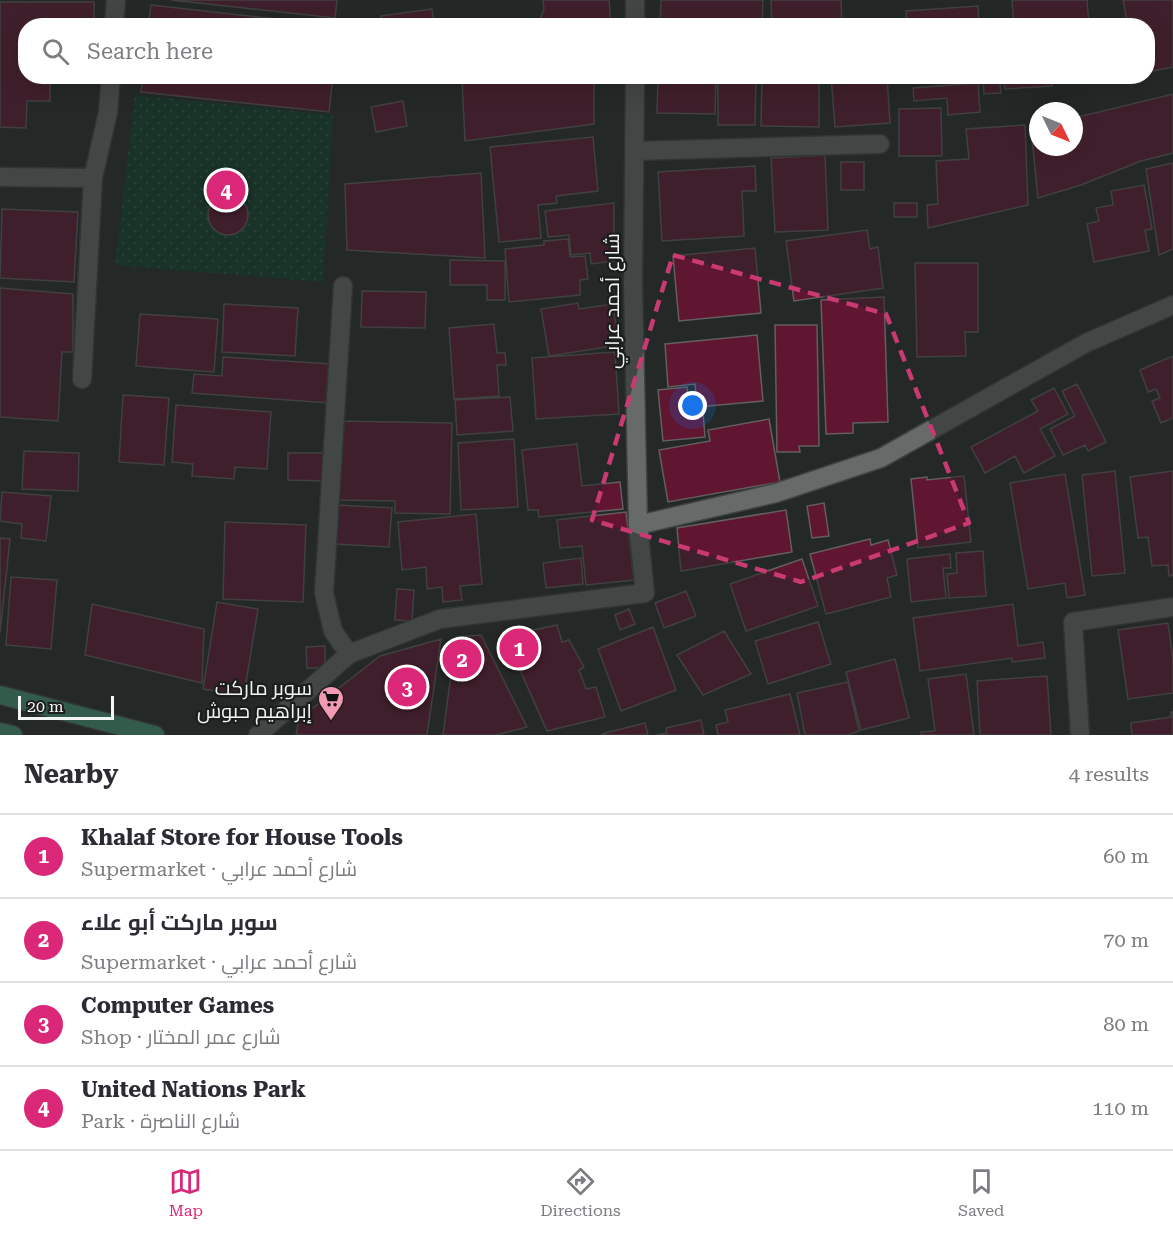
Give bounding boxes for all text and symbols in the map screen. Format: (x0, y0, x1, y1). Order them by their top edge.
search box (18, 18, 1155, 84)
icon: search (39, 35, 72, 68)
text: Search here (87, 39, 213, 64)
north arrow (1029, 102, 1083, 156)
pin: 4 (206, 168, 246, 213)
street label: شارع أحمد عرابي (600, 233, 628, 369)
your location (678, 391, 707, 420)
pin: 1 (500, 626, 538, 670)
pin: 2 (442, 636, 482, 682)
pin: 3 (388, 664, 426, 710)
place label: سوبر ماركت إبراهيم حبوش (197, 676, 312, 725)
supermarket icon: سوبر ماركت إبراهيم حبوش (316, 684, 346, 722)
scale bar (18, 693, 114, 720)
text: 20 m (27, 697, 64, 716)
text: Nearby (24, 759, 118, 789)
text: 4 results (1069, 762, 1149, 786)
text: Khalaf Store for House Tools (81, 825, 403, 850)
text: 1 (38, 844, 49, 868)
text: 60 m (1103, 844, 1149, 868)
text: Supermarket · شارع أحمد عرابي (81, 857, 357, 881)
text: سوبر ماركت أبو علاء (81, 910, 278, 935)
text: 2 (38, 928, 49, 952)
text: 70 m (1103, 928, 1149, 952)
text: Supermarket · شارع أحمد عرابي (81, 950, 357, 974)
text: Computer Games (81, 993, 274, 1018)
text: 3 (38, 1012, 49, 1036)
text: 80 m (1103, 1012, 1149, 1036)
text: Shop · شارع عمر المختار (81, 1025, 281, 1049)
text: United Nations Park (81, 1077, 306, 1102)
text: 4 (38, 1096, 49, 1120)
text: 110 m (1092, 1096, 1149, 1120)
text: Park · شارع الناصرة (81, 1109, 240, 1133)
tab: Map (169, 1165, 203, 1220)
tab: Directions (540, 1165, 621, 1220)
tab: Saved (958, 1165, 1004, 1220)

